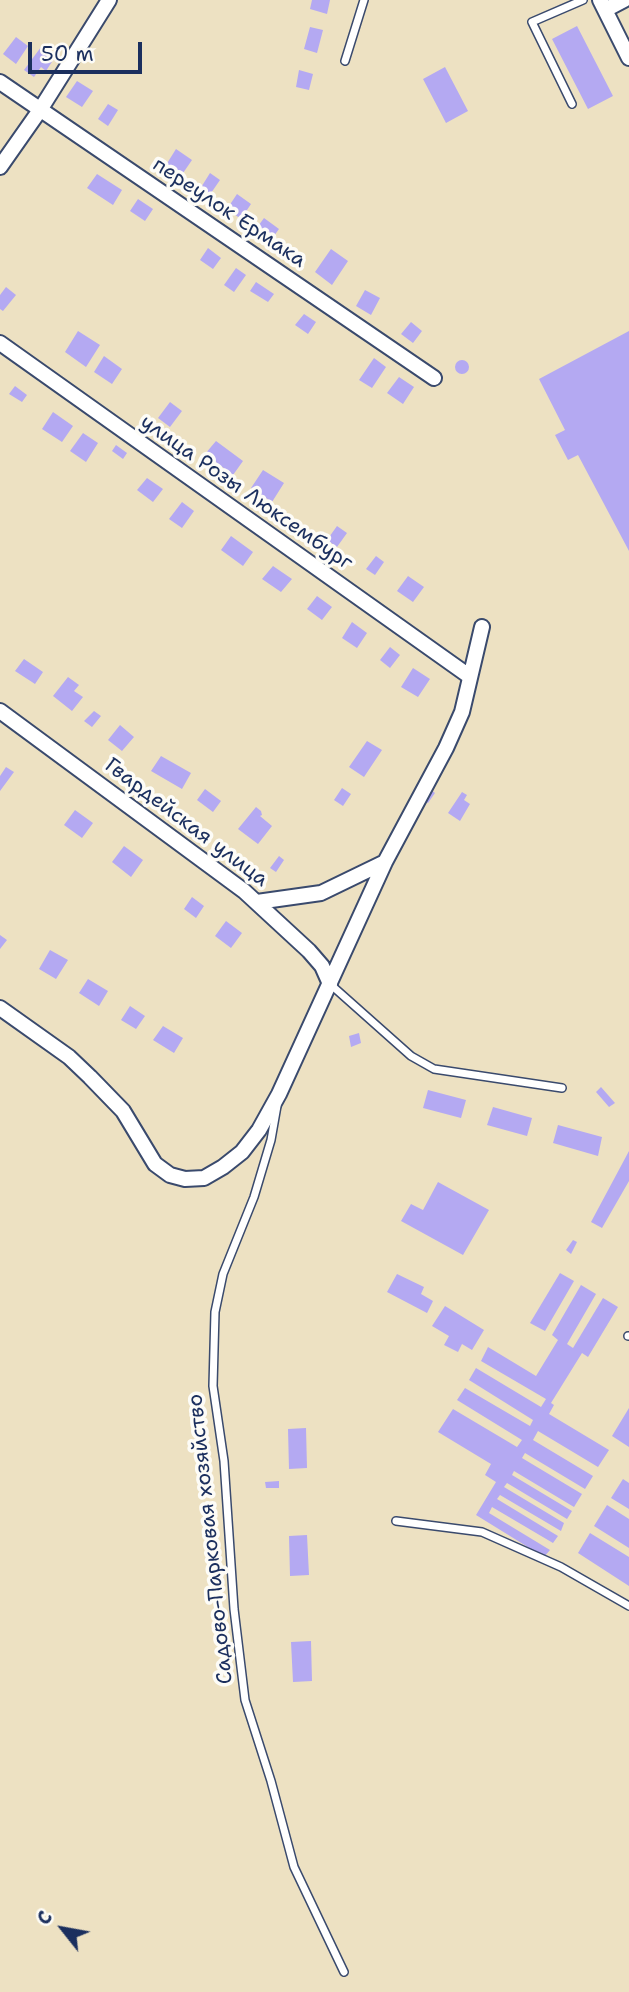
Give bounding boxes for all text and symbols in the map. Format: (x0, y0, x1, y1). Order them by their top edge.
scale bar (32, 28, 145, 72)
text: 50 m (41, 40, 94, 68)
street label: переулок Ермака (148, 152, 310, 274)
street label: улица Розы Люксембург (135, 410, 357, 576)
street label: Гвардейская улица (99, 753, 273, 893)
street label: Садово-Парковая хозяйство (183, 1393, 239, 1685)
north arrow (28, 1894, 98, 1964)
text: С (31, 1906, 58, 1929)

